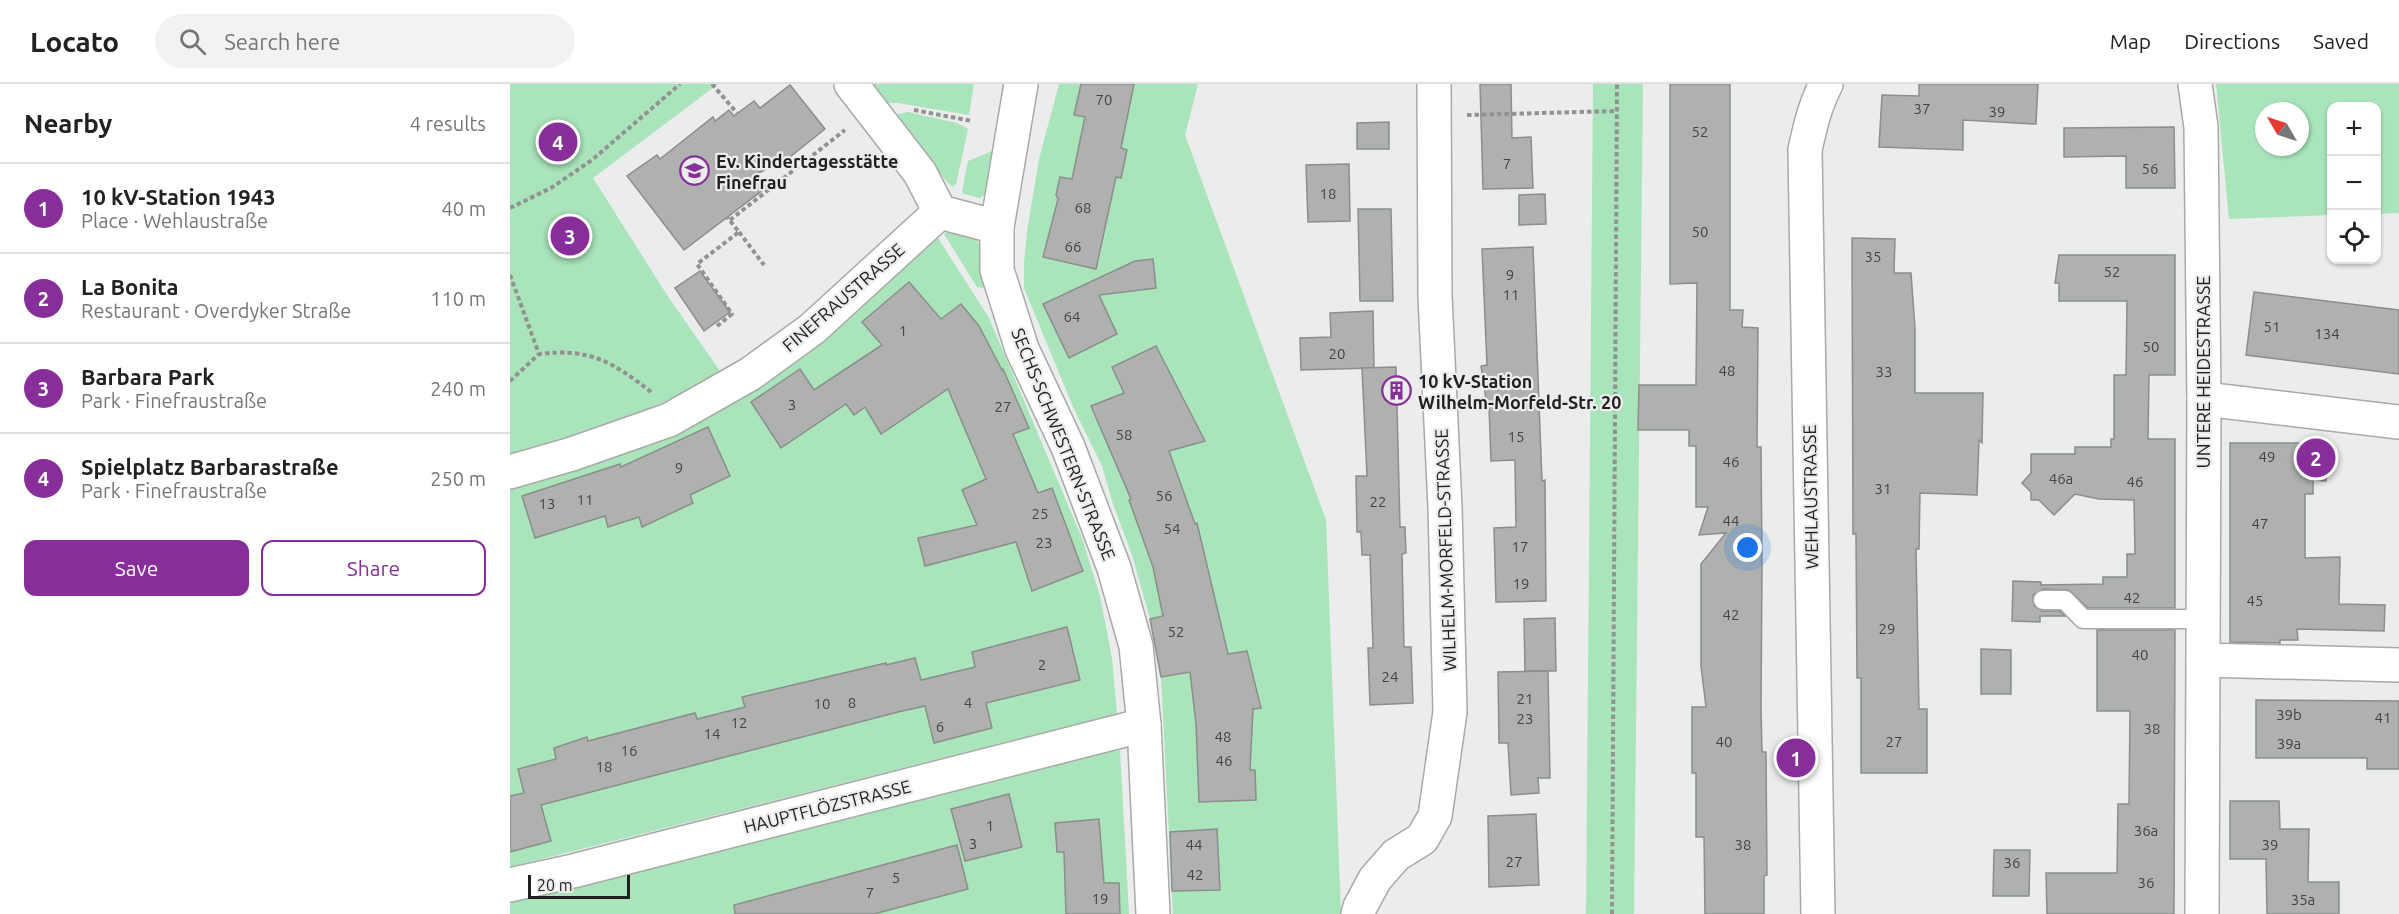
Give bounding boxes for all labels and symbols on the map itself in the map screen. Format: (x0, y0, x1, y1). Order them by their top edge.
house number: 70 (1096, 91, 1112, 108)
house number: 37 (1914, 100, 1930, 117)
north arrow (2255, 102, 2309, 156)
house number: 39 (1989, 103, 2005, 120)
pin: 4 (538, 120, 578, 164)
house number: 52 (1692, 123, 1708, 140)
place label: Ev. Kindertagesstätte Finefrau (716, 151, 898, 192)
school or university icon: Ev. Kindertagesstätte Finefrau (679, 155, 711, 187)
house number: 7 (1503, 155, 1511, 172)
house number: 56 (2142, 160, 2158, 177)
house number: 18 (1320, 185, 1336, 202)
house number: 68 (1075, 199, 1091, 216)
pin: 3 (550, 214, 590, 258)
house number: 50 (1692, 223, 1708, 240)
house number: 66 (1065, 238, 1081, 255)
street label: FINEFRAUSTRASSE (778, 239, 908, 355)
house number: 35 (1865, 248, 1881, 265)
house number: 52 (2104, 263, 2120, 280)
house number: 9 (1506, 266, 1514, 283)
street label: UNTERE HEIDESTRASSE (2193, 276, 2213, 468)
house number: 11 (1503, 286, 1519, 303)
house number: 64 (1064, 308, 1080, 325)
house number: 51 (2264, 318, 2280, 335)
house number: 1 (899, 322, 907, 339)
street label: SECHS-SCHWESTERN-STRASSE (1008, 325, 1120, 563)
house number: 134 (2314, 325, 2340, 342)
house number: 50 (2143, 338, 2159, 355)
house number: 20 (1329, 345, 1345, 362)
house number: 48 (1719, 362, 1735, 379)
house number: 33 (1876, 363, 1892, 380)
place label: 10 kV-Station Wilhelm-Morfeld-Str. 20 (1418, 371, 1621, 412)
building icon: 10 kV-Station Wilhelm-Morfeld-Str. 20 (1381, 375, 1413, 407)
house number: 3 (788, 396, 796, 413)
house number: 27 (995, 398, 1011, 415)
street label: WEHLAUSTRASSE (1799, 424, 1821, 570)
house number: 58 (1116, 426, 1132, 443)
street label: WILHELM-MORFELD-STRASSE (1431, 428, 1459, 672)
house number: 15 (1508, 428, 1524, 445)
pin: 2 (2296, 436, 2336, 481)
house number: 49 (2259, 448, 2275, 465)
house number: 46 (1723, 453, 1739, 470)
house number: 9 (675, 459, 683, 476)
house number: 46a (2049, 470, 2073, 487)
house number: 46 (2127, 473, 2143, 490)
house number: 31 (1875, 480, 1891, 497)
house number: 56 (1156, 487, 1172, 504)
house number: 11 (577, 491, 593, 508)
house number: 22 (1370, 493, 1386, 510)
house number: 13 (539, 495, 555, 512)
house number: 25 (1032, 505, 1048, 522)
house number: 44 (1723, 512, 1739, 529)
house number: 47 (2252, 515, 2268, 532)
house number: 54 (1164, 520, 1180, 537)
your location (1733, 533, 1762, 562)
house number: 23 (1036, 534, 1052, 551)
house number: 17 (1512, 538, 1528, 555)
house number: 19 (1513, 575, 1529, 592)
house number: 42 (2124, 589, 2140, 606)
house number: 45 (2247, 592, 2263, 609)
house number: 42 (1723, 606, 1739, 623)
house number: 29 (1879, 620, 1895, 637)
house number: 52 (1168, 623, 1184, 640)
house number: 40 (2132, 646, 2148, 663)
house number: 2 (1038, 656, 1046, 673)
house number: 24 (1382, 668, 1398, 685)
house number: 21 (1517, 690, 1533, 707)
house number: 8 (848, 694, 856, 711)
house number: 4 (964, 694, 972, 711)
house number: 10 (814, 695, 830, 712)
house number: 39b (2276, 706, 2302, 723)
house number: 41 (2375, 709, 2391, 726)
house number: 23 (1517, 710, 1533, 727)
house number: 12 (731, 714, 747, 731)
house number: 6 (936, 718, 944, 735)
house number: 38 (2144, 720, 2160, 737)
house number: 14 (704, 725, 720, 742)
house number: 48 (1215, 728, 1231, 745)
house number: 40 (1716, 733, 1732, 750)
house number: 27 (1886, 733, 1902, 750)
house number: 39a (2277, 735, 2301, 752)
pin: 1 (1776, 736, 1816, 780)
house number: 16 (621, 742, 637, 759)
house number: 46 (1216, 752, 1232, 769)
house number: 18 (596, 758, 612, 775)
street label: HAUPTFLÖZSTRASSE (741, 776, 913, 836)
house number: 1 (986, 817, 994, 834)
house number: 36a (2134, 822, 2158, 839)
house number: 3 (969, 835, 977, 852)
house number: 44 (1186, 836, 1202, 853)
house number: 38 (1735, 836, 1751, 853)
house number: 39 (2262, 836, 2278, 853)
house number: 27 (1506, 853, 1522, 870)
house number: 36 (2004, 854, 2020, 871)
house number: 42 (1187, 866, 1203, 883)
house number: 5 (892, 869, 900, 886)
scale bar (528, 872, 630, 900)
house number: 36 (2138, 874, 2154, 891)
house number: 7 (866, 884, 874, 901)
house number: 19 (1092, 890, 1108, 907)
house number: 35a (2291, 891, 2315, 908)

